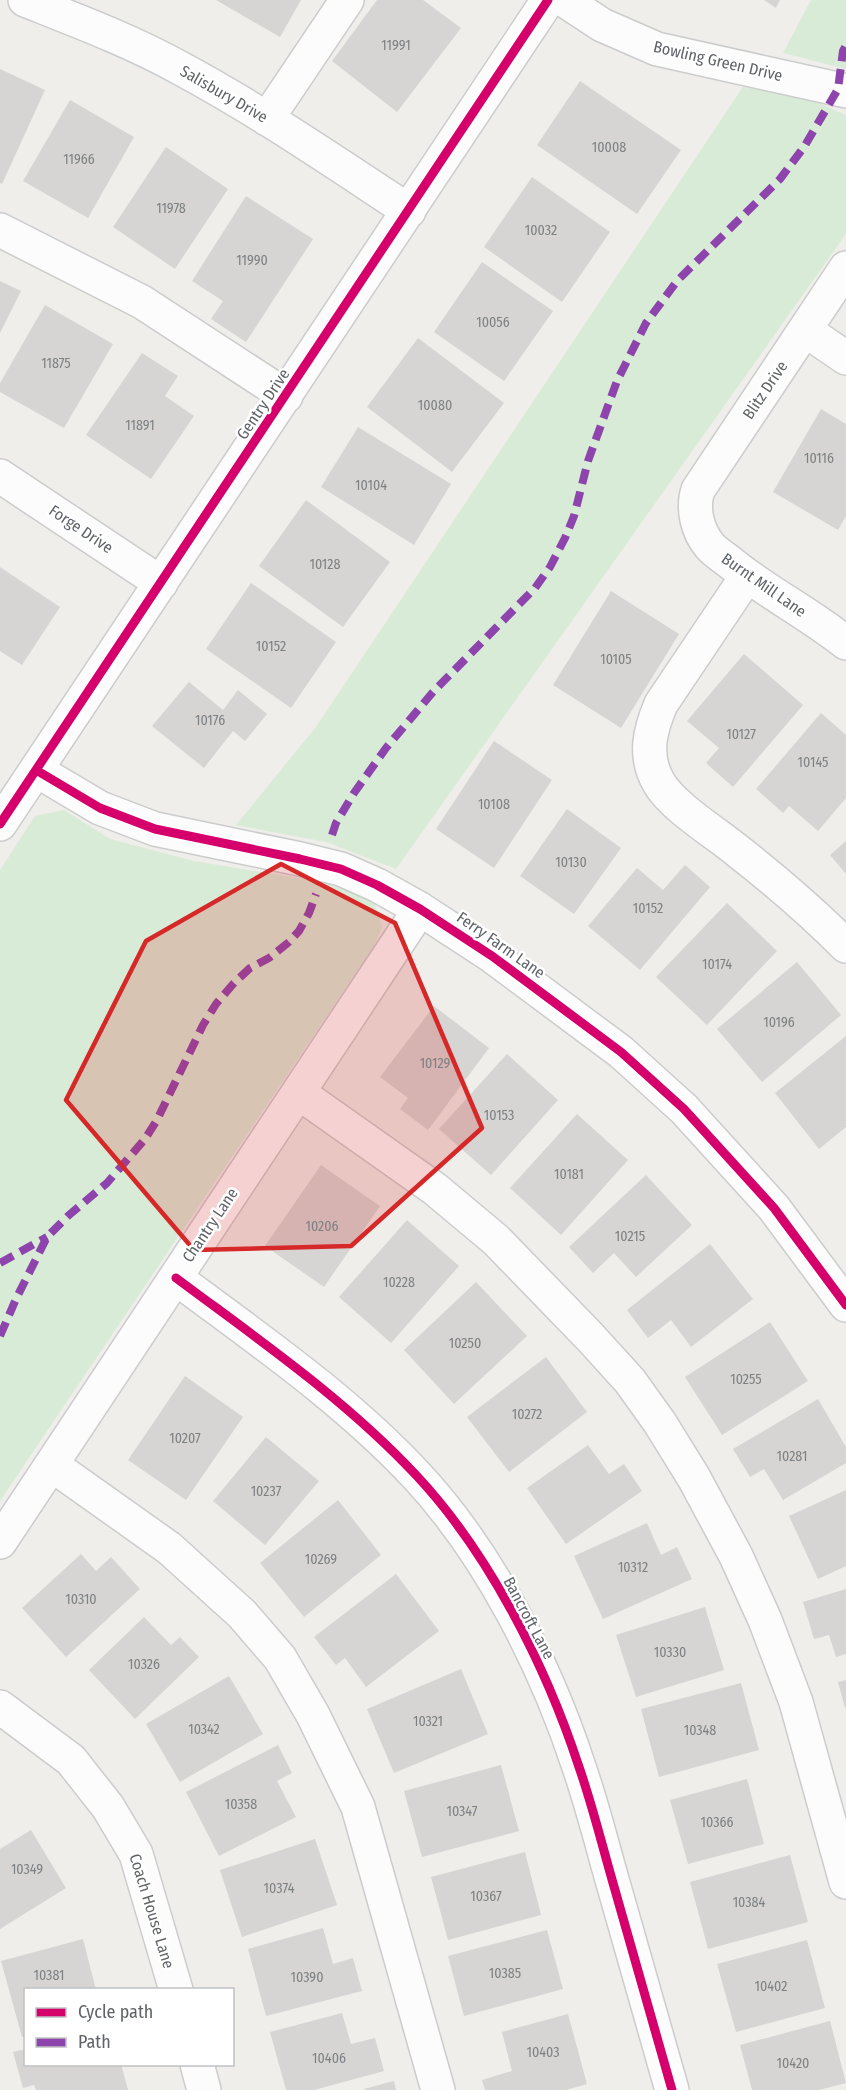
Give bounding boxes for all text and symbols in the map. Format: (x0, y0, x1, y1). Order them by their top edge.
house number: 11991 (381, 37, 411, 54)
street label: Bowling Green Drive (652, 37, 784, 85)
street label: Salisbury Drive (177, 61, 271, 127)
house number: 10008 (592, 139, 626, 156)
house number: 11966 (63, 151, 95, 168)
house number: 11978 (156, 200, 186, 217)
house number: 10032 (525, 222, 557, 239)
house number: 11990 (236, 252, 268, 269)
house number: 10056 (476, 314, 510, 331)
house number: 11875 (41, 355, 71, 372)
street label: Blitz Drive (739, 357, 791, 423)
street label: Gentry Drive (232, 365, 294, 443)
house number: 10080 (418, 397, 452, 414)
house number: 11891 (125, 417, 155, 434)
house number: 10116 (804, 450, 834, 467)
house number: 10104 (355, 477, 387, 494)
street label: Forge Drive (45, 501, 117, 557)
street label: Burnt Mill Lane (718, 549, 810, 621)
house number: 10128 (309, 556, 341, 573)
house number: 10152 (256, 638, 286, 655)
house number: 10105 (600, 651, 632, 668)
house number: 10176 (195, 712, 225, 729)
house number: 10127 (726, 726, 756, 743)
house number: 10145 (798, 754, 828, 771)
house number: 10108 (478, 796, 510, 813)
house number: 10130 (555, 854, 587, 871)
house number: 10152 (633, 900, 663, 917)
street label: Ferry Farm Lane (453, 908, 549, 982)
house number: 10174 (702, 956, 732, 973)
house number: 10196 (763, 1014, 795, 1031)
house number: 10129 (420, 1055, 451, 1072)
house number: 10153 (484, 1107, 514, 1124)
house number: 10181 (554, 1166, 584, 1183)
street label: Chantry Lane (178, 1184, 242, 1266)
house number: 10206 (305, 1218, 339, 1235)
house number: 10215 (615, 1228, 645, 1245)
house number: 10228 (383, 1274, 415, 1291)
house number: 10250 (449, 1335, 481, 1352)
house number: 10255 (730, 1371, 762, 1388)
house number: 10272 (512, 1406, 542, 1423)
house number: 10207 (169, 1430, 201, 1447)
house number: 10281 (777, 1448, 807, 1465)
house number: 10237 (251, 1483, 282, 1500)
house number: 10269 (305, 1551, 337, 1568)
house number: 10312 (618, 1559, 648, 1576)
street label: Bancroft Lane (499, 1574, 559, 1662)
house number: 10310 (65, 1591, 97, 1608)
house number: 10330 (654, 1644, 686, 1661)
house number: 10326 (128, 1656, 160, 1673)
house number: 10321 (413, 1713, 443, 1730)
house number: 10342 (188, 1721, 220, 1738)
house number: 10348 (684, 1722, 716, 1739)
house number: 10358 (225, 1796, 257, 1813)
house number: 10347 (446, 1803, 478, 1820)
house number: 10366 (701, 1814, 733, 1831)
street label: Coach House Lane (126, 1851, 179, 1971)
house number: 10349 (11, 1861, 43, 1878)
house number: 10374 (264, 1880, 295, 1897)
house number: 10367 (470, 1888, 502, 1905)
house number: 10384 (733, 1894, 766, 1911)
house number: 10385 (489, 1965, 521, 1982)
house number: 10381 (33, 1967, 65, 1984)
house number: 10390 (291, 1969, 323, 1986)
house number: 10402 (755, 1978, 787, 1995)
legend (24, 1988, 234, 2066)
text: Cycle path (78, 2001, 153, 2023)
text: Path (78, 2031, 111, 2053)
house number: 10403 (527, 2044, 560, 2061)
house number: 10406 (312, 2050, 346, 2067)
house number: 10420 (777, 2055, 809, 2072)

